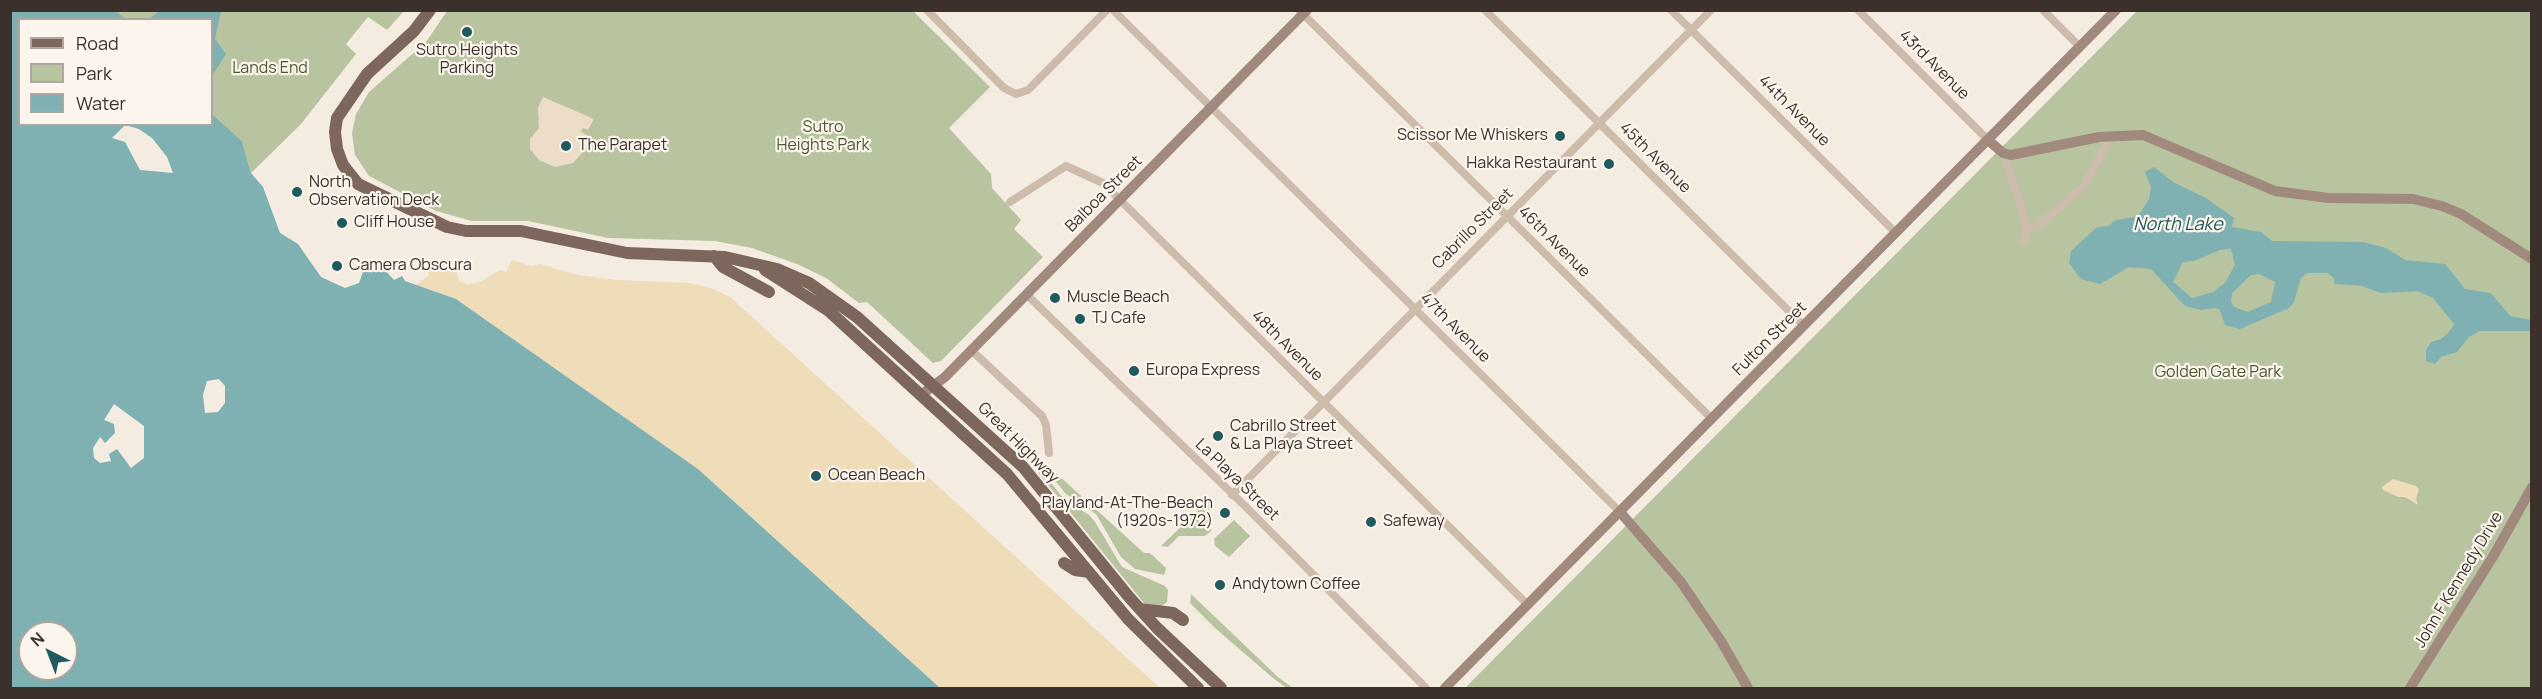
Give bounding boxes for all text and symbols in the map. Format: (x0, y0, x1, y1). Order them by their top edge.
legend (18, 18, 213, 126)
marker: Sutro Heights Parking (460, 25, 474, 39)
street label: 43rd Avenue (1895, 26, 1973, 104)
text: Road (76, 31, 119, 55)
place label: Sutro Heights Parking (416, 41, 518, 79)
park label: Lands End (232, 59, 308, 79)
text: Park (76, 61, 112, 85)
street label: 44th Avenue (1754, 71, 1834, 151)
text: Water (76, 91, 126, 115)
park label: Sutro Heights Park (777, 118, 869, 156)
street label: 45th Avenue (1615, 118, 1695, 198)
place label: Scissor Me Whiskers (1397, 126, 1548, 146)
marker: Scissor Me Whiskers (1553, 129, 1567, 143)
place label: The Parapet (578, 136, 667, 156)
marker: The Parapet (559, 139, 573, 153)
street label: Balboa Street (1062, 152, 1146, 236)
place label: Hakka Restaurant (1466, 154, 1597, 174)
marker: Hakka Restaurant (1602, 157, 1616, 171)
place label: North Observation Deck (309, 173, 439, 211)
marker: North Observation Deck (290, 185, 304, 199)
street label: Cabrillo Street (1429, 185, 1517, 273)
street label: 46th Avenue (1514, 202, 1594, 282)
place label: Cliff House (354, 213, 434, 233)
water label: North Lake (2133, 214, 2223, 236)
marker: Cliff House (335, 216, 349, 230)
place label: Camera Obscura (349, 256, 472, 276)
marker: Camera Obscura (330, 259, 344, 273)
place label: Muscle Beach (1067, 288, 1170, 308)
street label: 47th Avenue (1416, 289, 1494, 367)
marker: Muscle Beach (1048, 291, 1062, 305)
street label: Fulton Street (1729, 298, 1811, 380)
street label: 48th Avenue (1247, 306, 1327, 386)
place label: TJ Cafe (1092, 309, 1146, 329)
marker: TJ Cafe (1073, 312, 1087, 326)
place label: Europa Express (1146, 361, 1260, 381)
park label: Golden Gate Park (2155, 363, 2281, 383)
marker: Europa Express (1127, 364, 1141, 378)
street label: Great Highway (973, 398, 1063, 488)
place label: Cabrillo Street & La Playa Street (1230, 417, 1353, 455)
marker: Cabrillo Street & La Playa Street (1211, 429, 1225, 443)
street label: La Playa Street (1191, 435, 1283, 525)
place label: Ocean Beach (828, 466, 925, 486)
marker: Ocean Beach (809, 469, 823, 483)
place label: Playland-At-The-Beach (1920s-1972) (1042, 494, 1213, 532)
marker: Playland-At-The-Beach (1920s-1972) (1218, 506, 1232, 520)
street label: John F Kennedy Drive (2411, 509, 2507, 651)
place label: Safeway (1383, 512, 1445, 532)
marker: Safeway (1364, 515, 1378, 529)
place label: Andytown Coffee (1232, 575, 1360, 595)
marker: Andytown Coffee (1213, 578, 1227, 592)
north arrow (18, 621, 78, 681)
text: N (26, 627, 49, 651)

